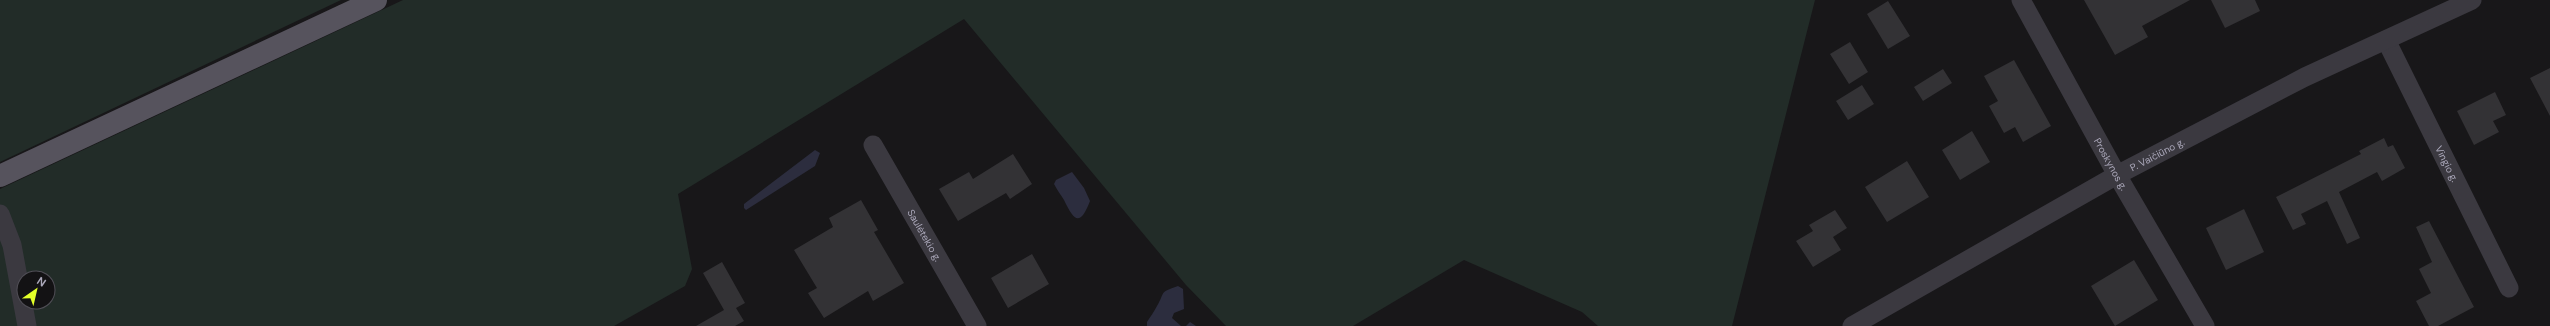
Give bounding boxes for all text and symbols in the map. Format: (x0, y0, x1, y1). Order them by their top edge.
street label: P. Vaičiūno g. (2128, 135, 2187, 174)
street label: Proskynos g. (2091, 136, 2130, 193)
street label: Vingio g. (2432, 143, 2461, 184)
street label: Saulėtekio g. (904, 207, 944, 264)
north arrow (16, 270, 56, 310)
text: N (34, 274, 49, 290)

